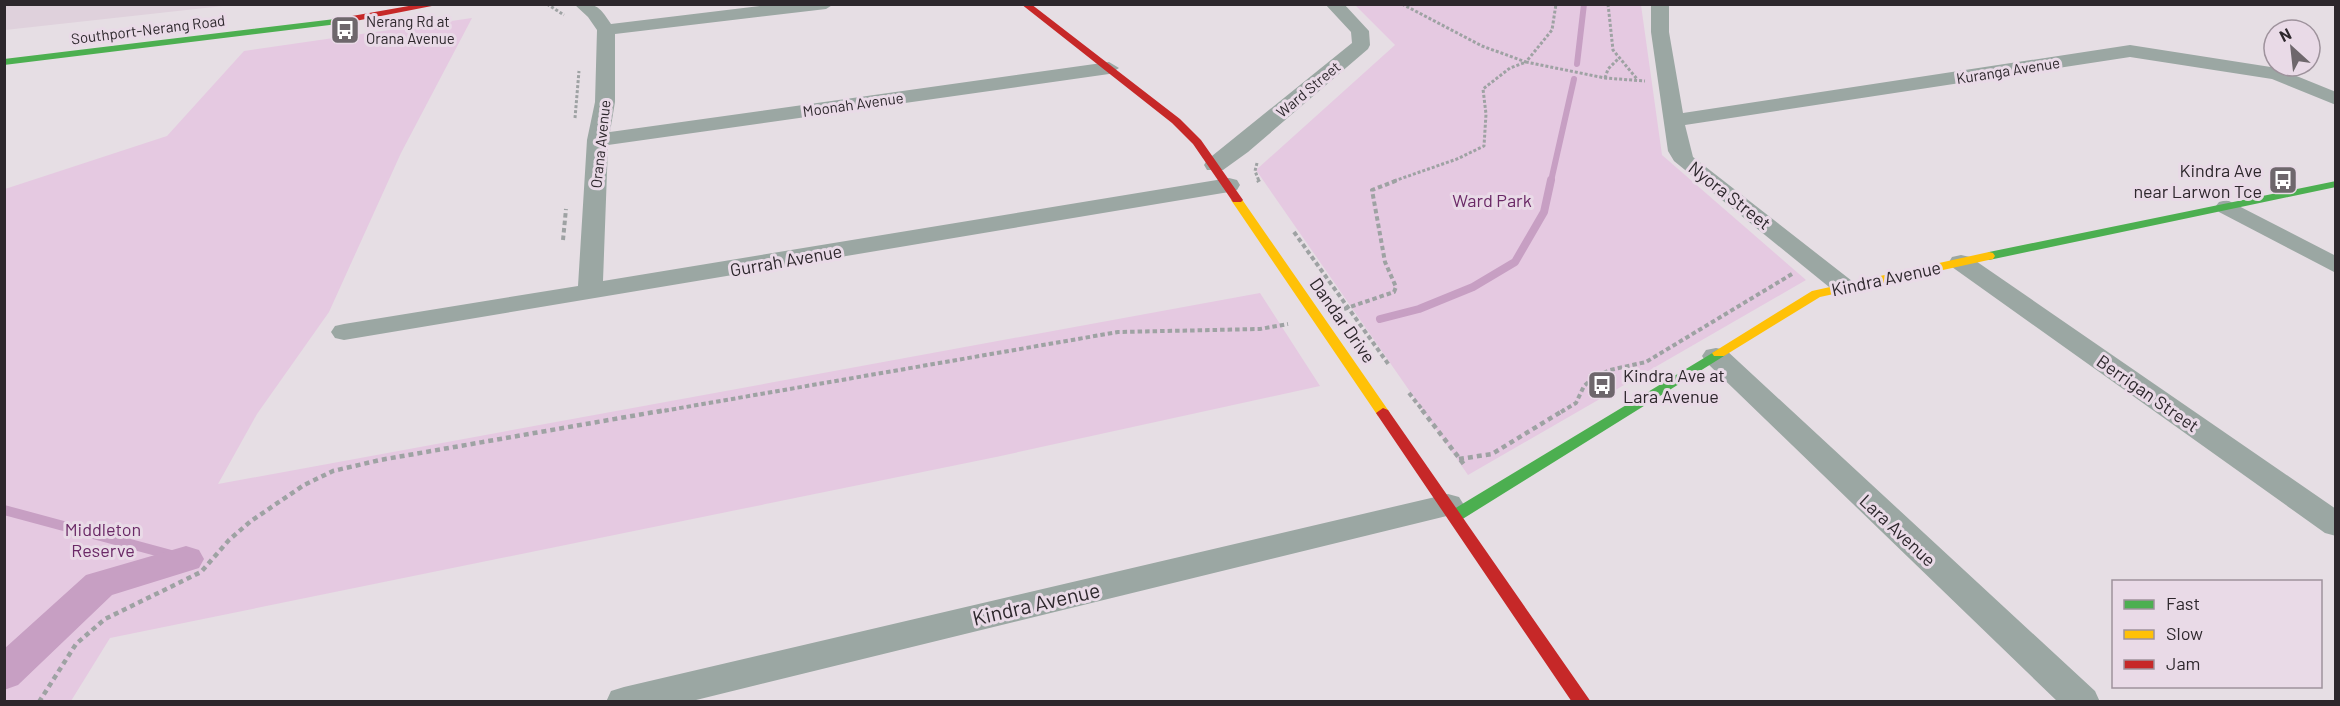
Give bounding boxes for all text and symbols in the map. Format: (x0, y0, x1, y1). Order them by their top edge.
street label: Southport-Nerang Road (70, 11, 226, 47)
place label: Nerang Rd at Orana Avenue (366, 12, 455, 47)
bus stop icon: Nerang Rd at Orana Avenue (329, 14, 361, 46)
north arrow (2262, 18, 2322, 78)
text: N (2276, 23, 2294, 45)
street label: Kuranga Avenue (1955, 53, 2061, 87)
street label: Ward Street (1272, 57, 1344, 121)
street label: Moonah Avenue (801, 88, 905, 120)
street label: Orana Avenue (586, 99, 614, 189)
street label: Nyora Street (1684, 156, 1776, 234)
place label: Kindra Ave near Larwon Tce (2133, 159, 2262, 202)
bus stop icon: Kindra Ave near Larwon Tce (2267, 164, 2299, 196)
park label: Ward Park (1452, 189, 1532, 211)
street label: Gurrah Avenue (728, 239, 844, 281)
street label: Kindra Avenue (1829, 256, 1943, 300)
street label: Dandar Drive (1306, 273, 1380, 367)
street label: Berrigan Street (2093, 350, 2203, 436)
place label: Kindra Ave at Lara Avenue (1623, 364, 1725, 407)
bus stop icon: Kindra Ave at Lara Avenue (1586, 369, 1618, 401)
street label: Lara Avenue (1855, 489, 1941, 571)
park label: Middleton Reserve (65, 518, 141, 561)
street label: Kindra Avenue (970, 576, 1102, 630)
legend (2112, 580, 2322, 688)
text: Fast (2166, 592, 2200, 614)
text: Slow (2166, 622, 2203, 644)
text: Jam (2166, 652, 2200, 674)

